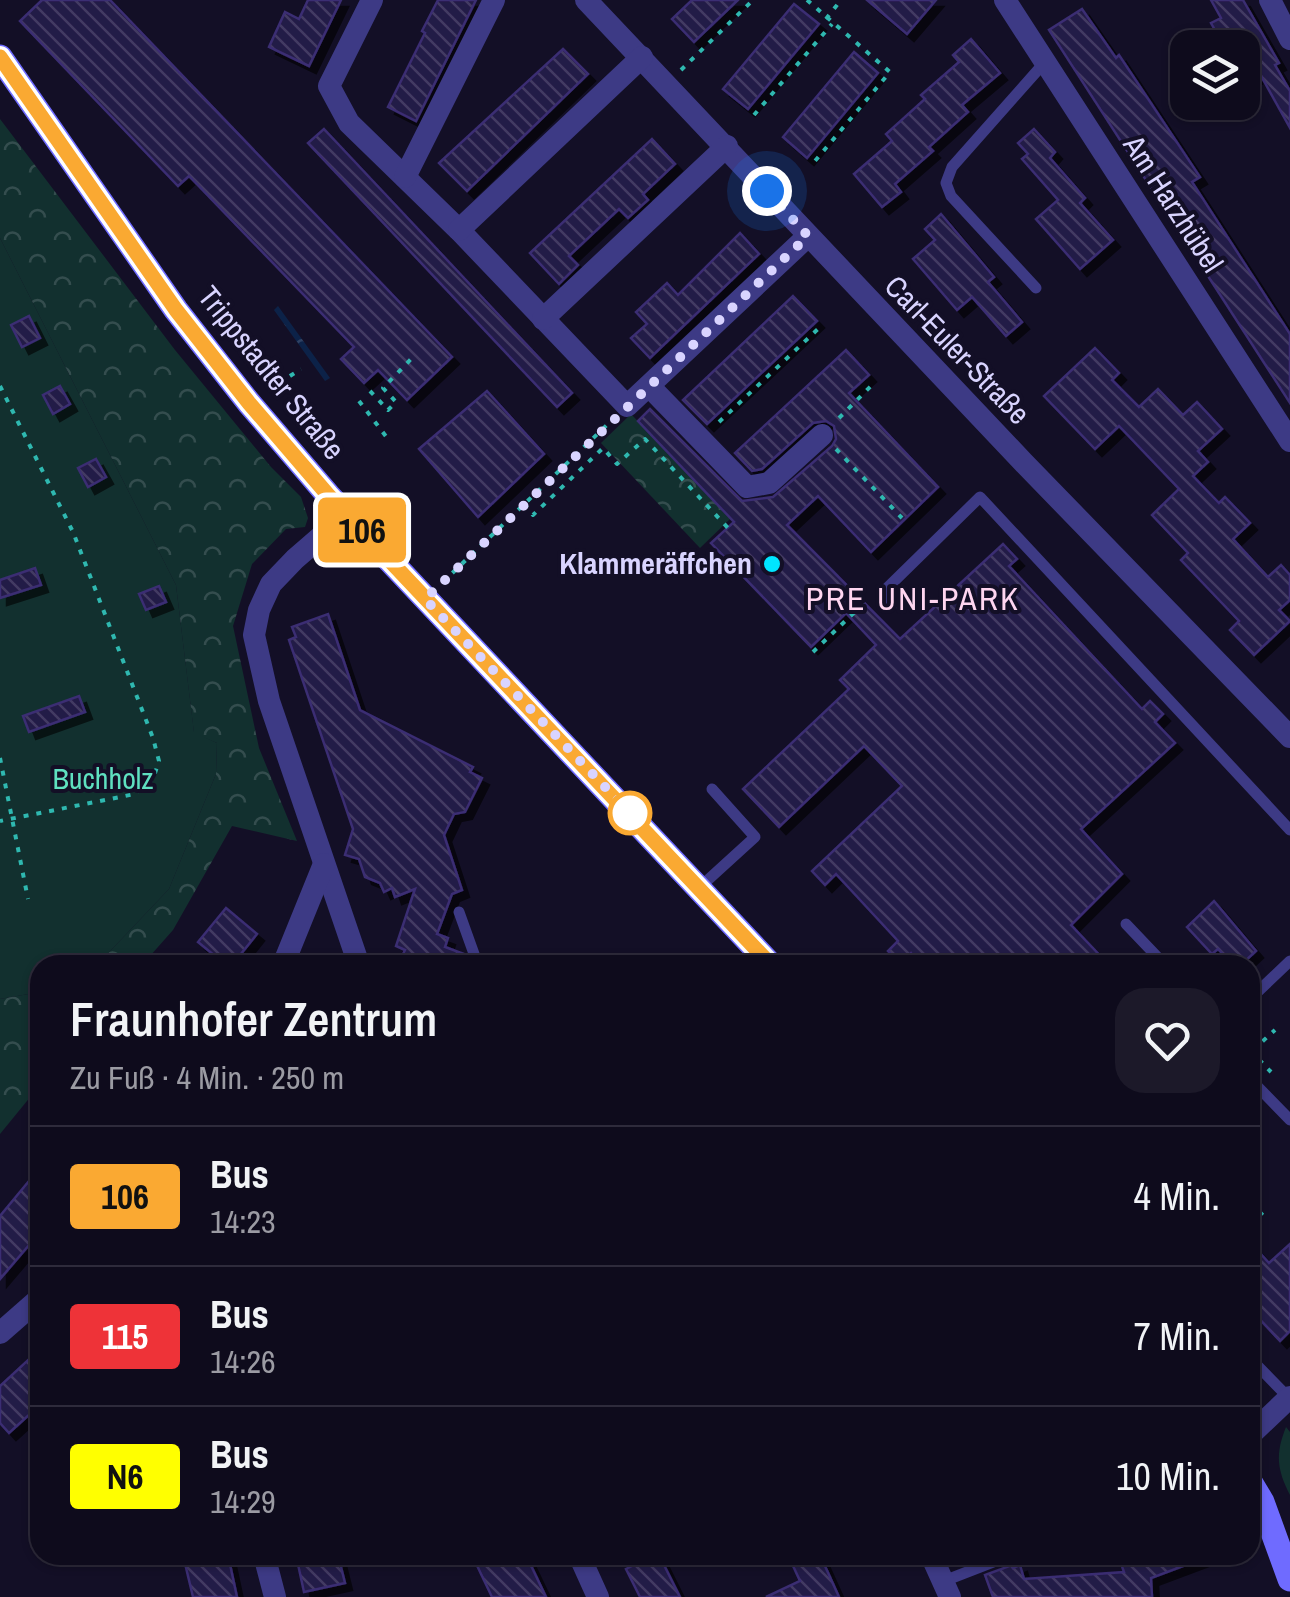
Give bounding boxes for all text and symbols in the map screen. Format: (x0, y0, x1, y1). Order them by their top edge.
map controls (1170, 30, 1260, 120)
button: layers (1170, 30, 1260, 120)
street label: Am Harzhübel (1114, 126, 1233, 280)
your location (742, 166, 792, 216)
street label: Carl-Euler-Straße (876, 266, 1039, 433)
street label: Trippstadter Straße (189, 277, 354, 467)
line badge: 106 (304, 498, 420, 562)
text: 106 (338, 507, 386, 554)
place label: Klammeräffchen (559, 543, 752, 583)
marker: Klammeräffchen (761, 553, 783, 575)
district label: PRE UNI-PARK (806, 577, 1020, 620)
park label: Buchholz (52, 758, 154, 798)
unlabelled marker (609, 792, 651, 834)
text: Fraunhofer Zentrum (70, 986, 437, 1051)
button: heart (1115, 988, 1220, 1093)
text: Zu Fuß · 4 Min. · 250 m (70, 1056, 344, 1099)
text: Bus (210, 1149, 269, 1200)
text: 4 Min. (1133, 1171, 1220, 1222)
text: 106 (101, 1173, 149, 1220)
text: 14:23 (210, 1200, 276, 1243)
text: Bus (210, 1289, 269, 1340)
text: 7 Min. (1133, 1311, 1220, 1362)
text: 115 (102, 1313, 148, 1360)
text: 14:26 (210, 1340, 276, 1383)
text: Bus (210, 1429, 269, 1480)
text: 10 Min. (1116, 1451, 1220, 1502)
text: N6 (107, 1453, 143, 1500)
text: 14:29 (210, 1480, 276, 1523)

